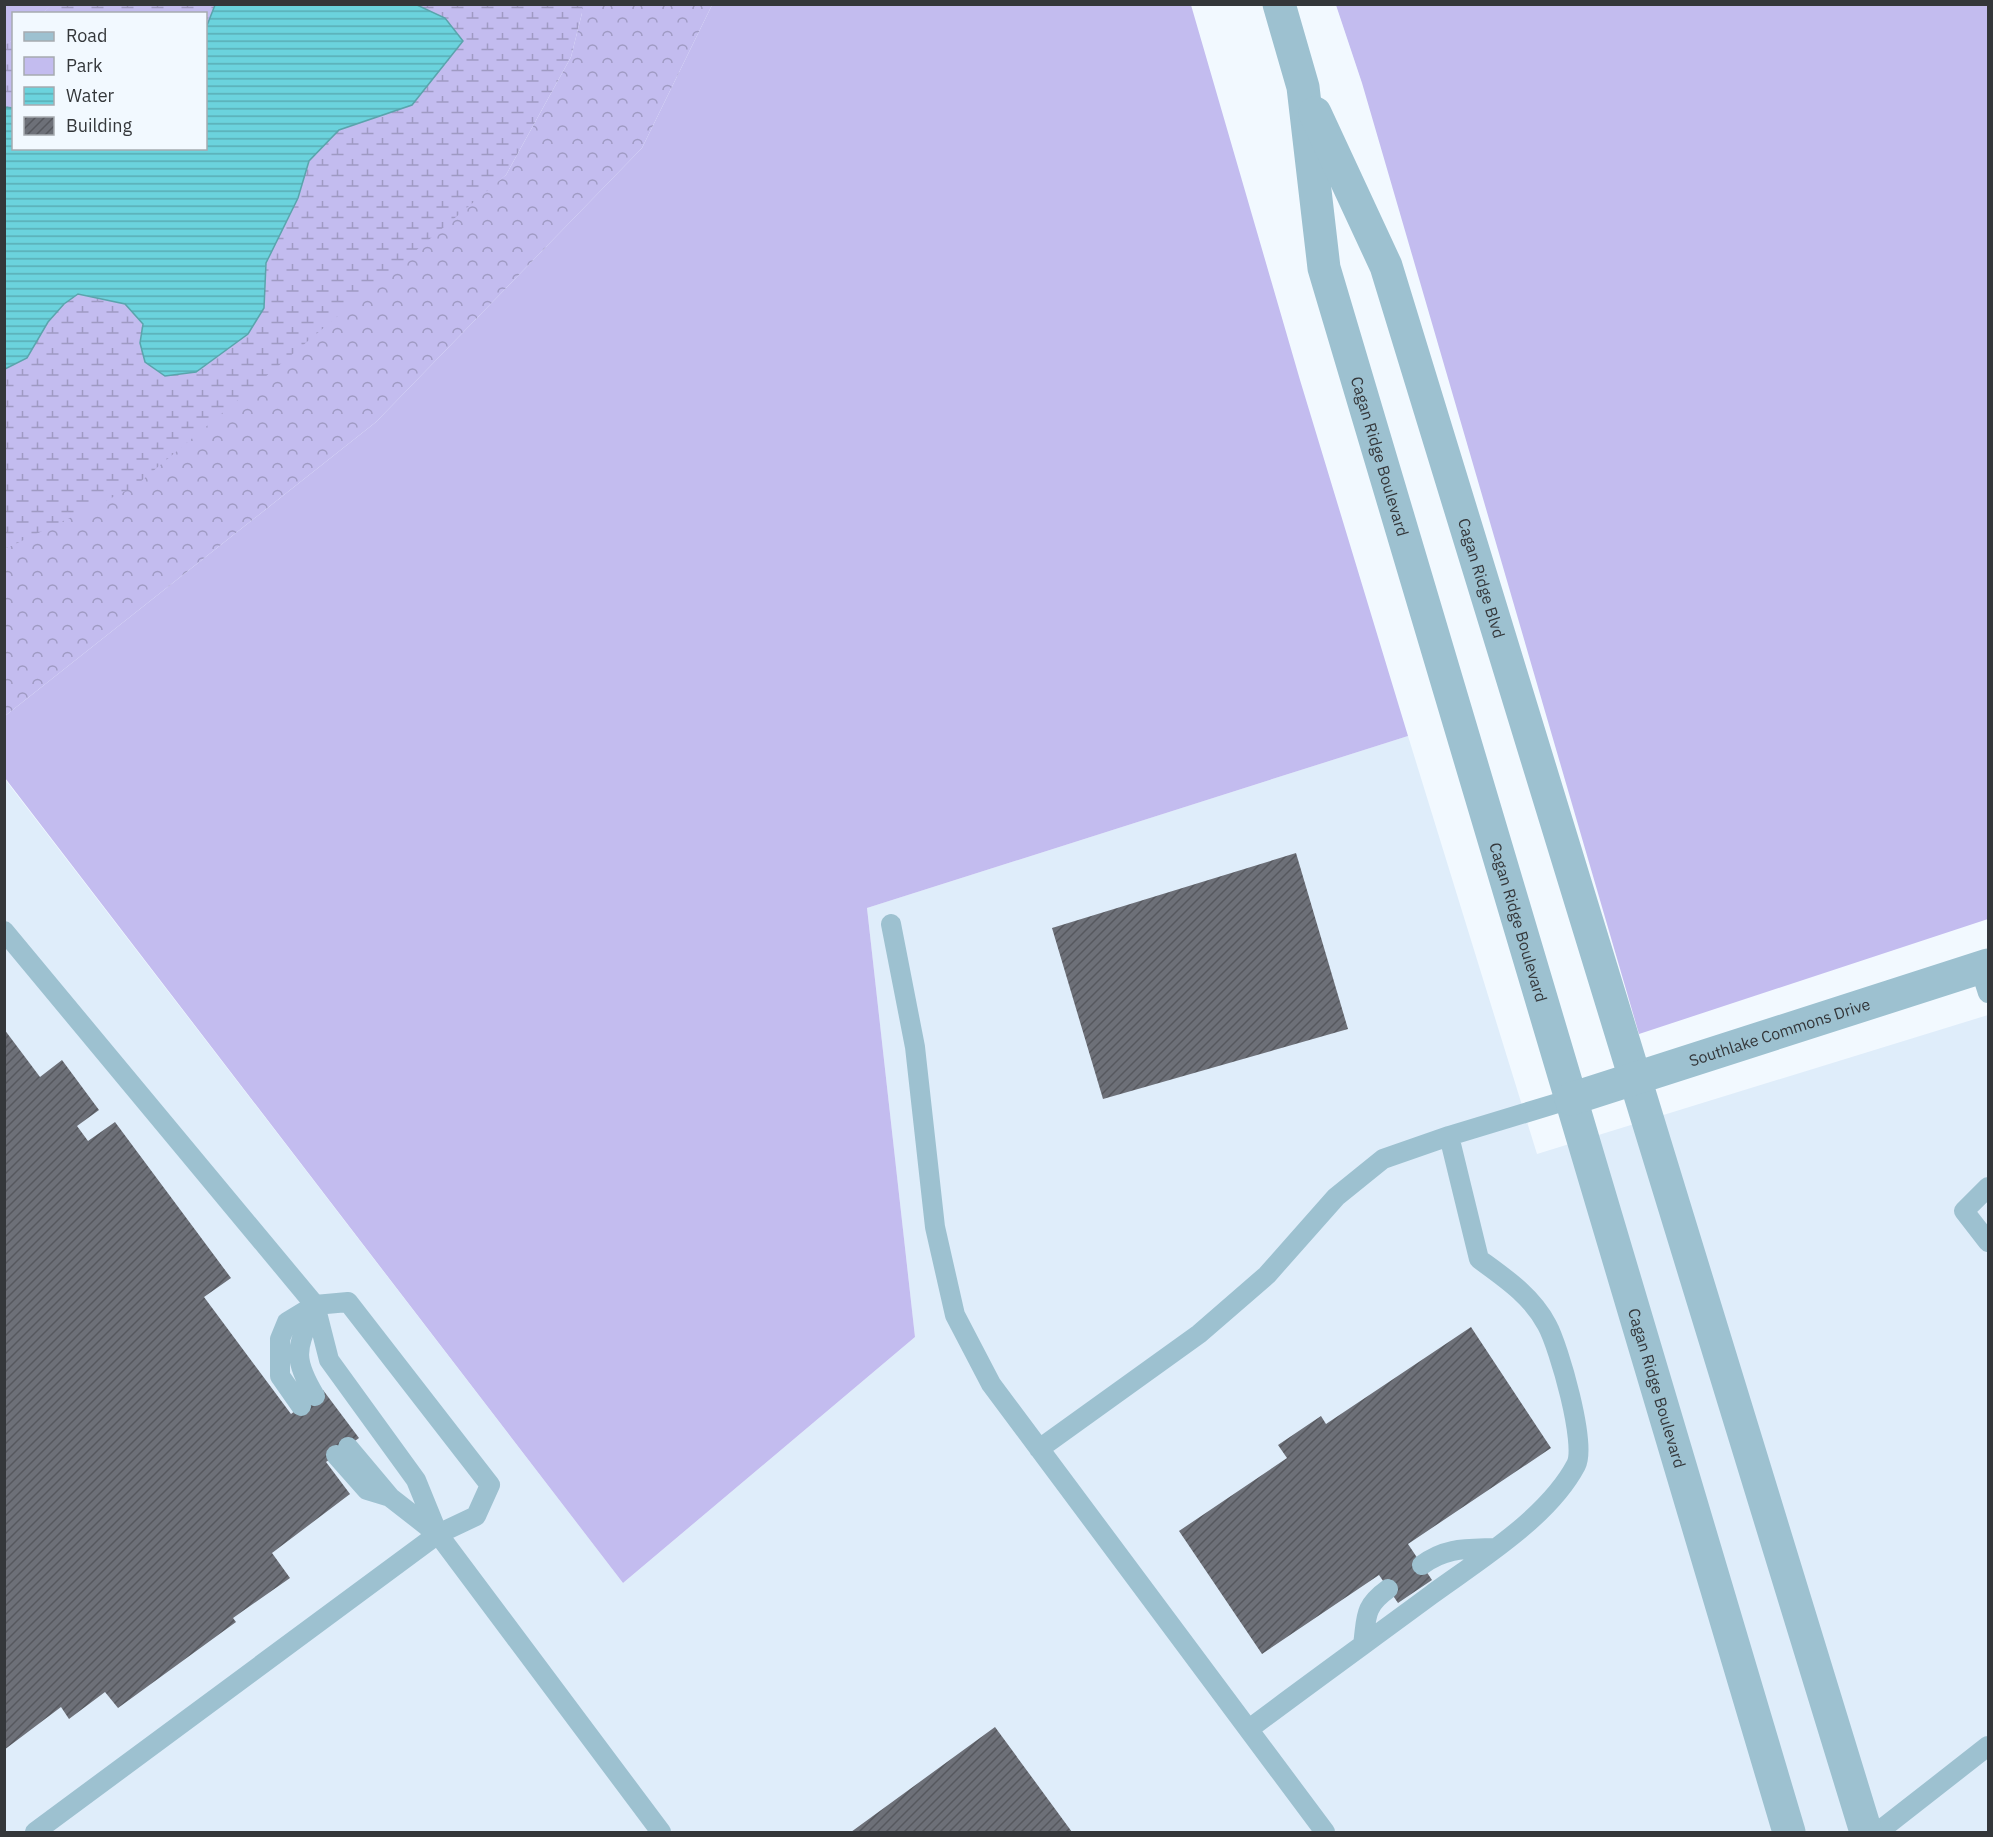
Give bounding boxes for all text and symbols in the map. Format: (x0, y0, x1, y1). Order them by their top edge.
legend (12, 12, 207, 150)
text: Road (66, 24, 107, 47)
text: Park (66, 54, 103, 77)
text: Water (66, 84, 115, 107)
text: Building (66, 114, 133, 137)
street label: Cagan Ridge Boulevard (1347, 374, 1413, 538)
street label: Cagan Ridge Blvd (1454, 516, 1509, 640)
street label: Cagan Ridge Boulevard (1485, 840, 1552, 1004)
street label: Southlake Commons Drive (1686, 993, 1873, 1070)
street label: Cagan Ridge Boulevard (1624, 1306, 1690, 1470)

